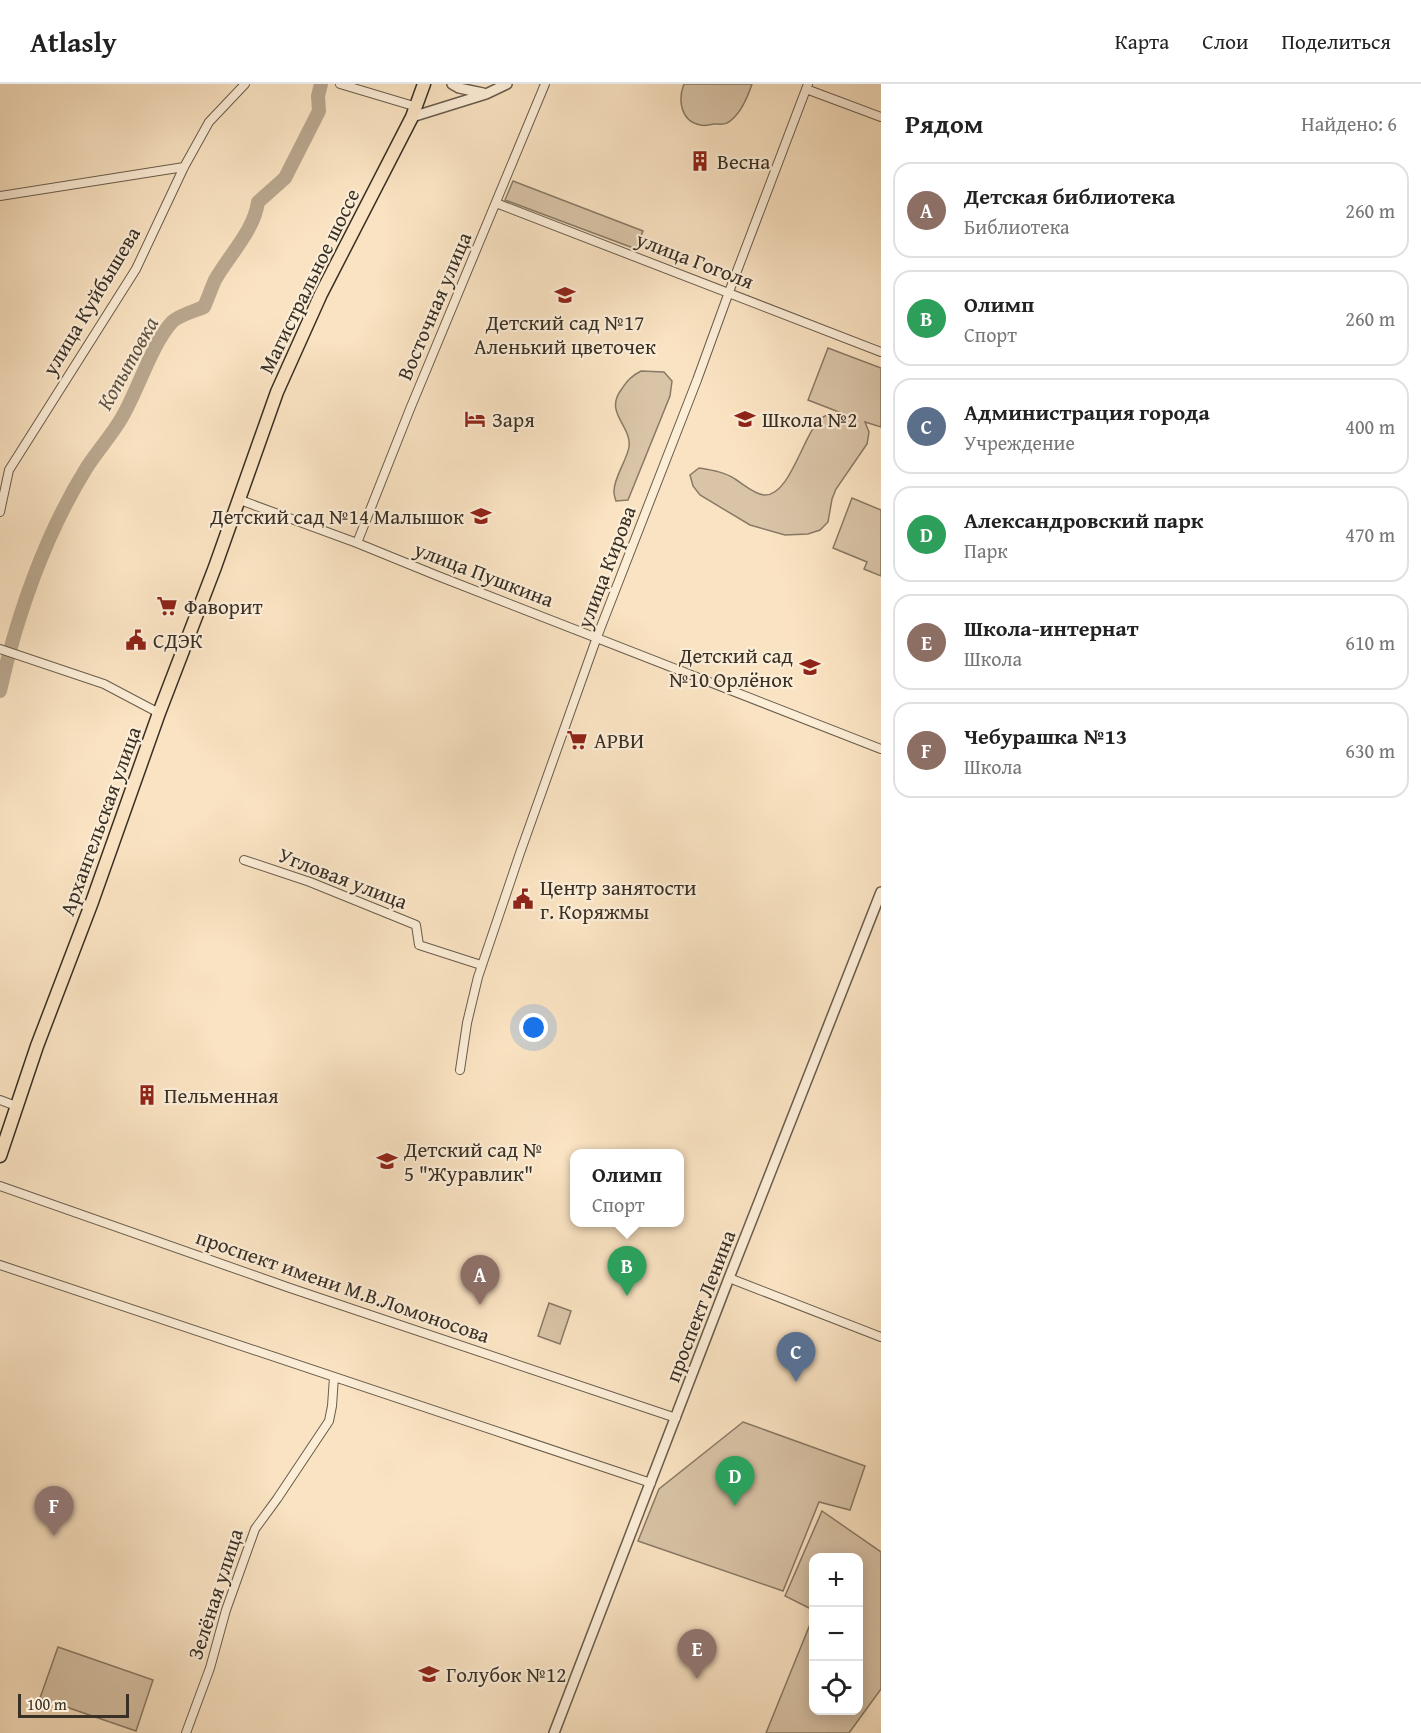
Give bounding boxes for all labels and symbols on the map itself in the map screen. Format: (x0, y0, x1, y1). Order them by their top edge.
place label: Весна (717, 146, 770, 177)
building icon: Весна (688, 149, 712, 173)
street label: Магистральное шоссе (251, 183, 367, 379)
street label: улица Куйбышева (34, 221, 148, 382)
street label: улица Гоголя (631, 223, 759, 297)
street label: Восточная улица (389, 227, 479, 385)
school or university icon: Детский сад №17 Аленький цветочек (553, 283, 577, 307)
place label: Детский сад №17 Аленький цветочек (474, 307, 656, 362)
water label: Копытовка (88, 310, 166, 416)
place label: Заря (492, 404, 535, 435)
place label: Школа №2 (762, 404, 857, 435)
hotel icon: Заря (463, 407, 487, 431)
school or university icon: Школа №2 (733, 407, 757, 431)
place label: Детский сад №14 Малышок (209, 501, 464, 532)
street label: улица Кирова (568, 501, 644, 634)
school or university icon: Детский сад №14 Малышок (469, 504, 493, 528)
street label: улица Пушкина (409, 533, 558, 615)
place label: Фаворит (184, 591, 263, 622)
supermarket icon: Фаворит (155, 594, 179, 618)
place label: СДЭК (153, 625, 203, 656)
public building icon: СДЭК (124, 628, 148, 652)
place label: Детский сад №10 Орлёнок (669, 640, 794, 695)
school or university icon: Детский сад №10 Орлёнок (798, 655, 822, 679)
street label: Архангельская улица (51, 722, 149, 920)
place label: АРВИ (594, 725, 644, 756)
supermarket icon: АРВИ (565, 728, 589, 752)
street label: Угловая улица (274, 839, 412, 917)
place label: Центр занятости г. Коряжмы (540, 872, 696, 927)
public building icon: Центр занятости г. Коряжмы (511, 887, 535, 911)
your location (519, 1013, 548, 1042)
place label: Пельменная (164, 1080, 279, 1111)
building icon: Пельменная (135, 1083, 159, 1107)
place label: Детский сад № 5 "Журавлик" (403, 1134, 543, 1189)
school or university icon: Детский сад № 5 "Журавлик" (375, 1149, 399, 1173)
street label: проспект имени М.В.Ломоносова (192, 1221, 494, 1351)
street label: проспект Ленина (657, 1225, 743, 1387)
pin: B (608, 1246, 646, 1296)
pin: A (460, 1256, 500, 1305)
pin: C (776, 1332, 816, 1382)
pin: D (716, 1456, 754, 1506)
pin: F (34, 1486, 74, 1536)
street label: Зелёная улица (179, 1524, 251, 1664)
pin: E (678, 1630, 716, 1679)
place label: Голубок №12 (446, 1659, 566, 1690)
school or university icon: Голубок №12 (417, 1662, 441, 1686)
scale bar (18, 1691, 129, 1718)

